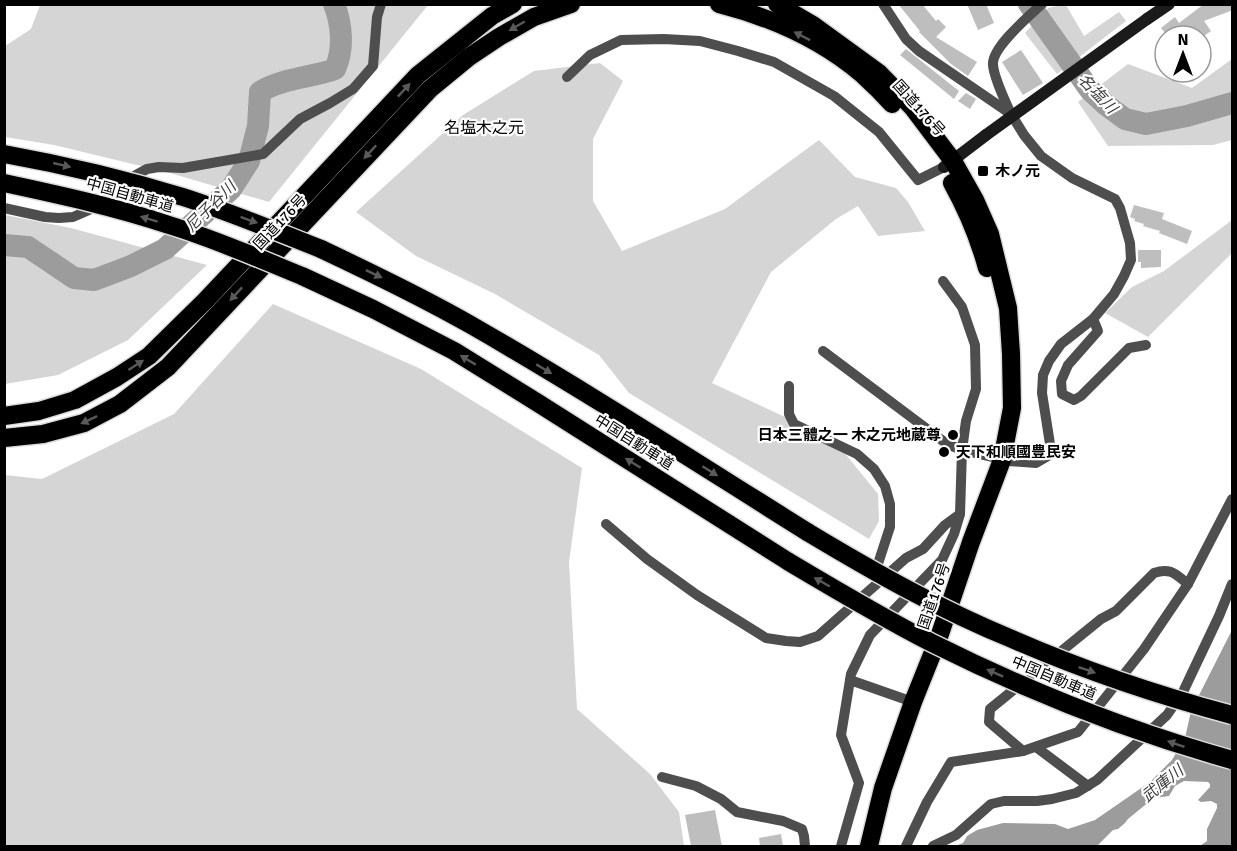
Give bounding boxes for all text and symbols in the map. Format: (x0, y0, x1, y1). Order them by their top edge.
one-way arrow (508, 21, 525, 31)
north arrow (1153, 24, 1213, 84)
text: N (1177, 30, 1189, 50)
one-way arrow (793, 31, 810, 41)
water label: 名塩川 (1073, 69, 1123, 119)
street label: 国道176号 (889, 76, 949, 140)
one-way arrow (396, 84, 410, 98)
district label: 名塩木之元 (444, 118, 524, 138)
one-way arrow (363, 145, 377, 160)
one-way arrow (53, 161, 71, 171)
place label: 木ノ元 (995, 162, 1040, 180)
marker: 木ノ元 (976, 164, 990, 178)
street label: 中国自動車道 (84, 174, 176, 216)
water label: 尼子谷川 (181, 176, 242, 236)
street label: 国道176号 (250, 191, 310, 253)
one-way arrow (140, 214, 158, 223)
one-way arrow (240, 216, 258, 226)
one-way arrow (365, 269, 382, 278)
one-way arrow (230, 287, 244, 301)
one-way arrow (459, 354, 476, 365)
one-way arrow (127, 359, 143, 371)
one-way arrow (536, 363, 552, 374)
street label: 中国自動車道 (591, 411, 677, 473)
one-way arrow (81, 415, 98, 424)
place label: 日本三體之一 木之元地蔵尊 (758, 426, 941, 444)
marker: 日本三體之一 木之元地蔵尊 (946, 428, 960, 442)
place label: 天下和順國豊民安 (956, 443, 1076, 461)
marker: 天下和順國豊民安 (937, 445, 951, 459)
one-way arrow (625, 458, 641, 469)
one-way arrow (702, 466, 718, 477)
street label: 国道176号 (914, 560, 954, 632)
one-way arrow (813, 577, 830, 587)
street label: 中国自動車道 (1009, 652, 1099, 704)
one-way arrow (1078, 665, 1096, 675)
one-way arrow (985, 668, 1003, 678)
one-way arrow (1167, 738, 1185, 748)
water label: 武庫川 (1138, 760, 1189, 807)

